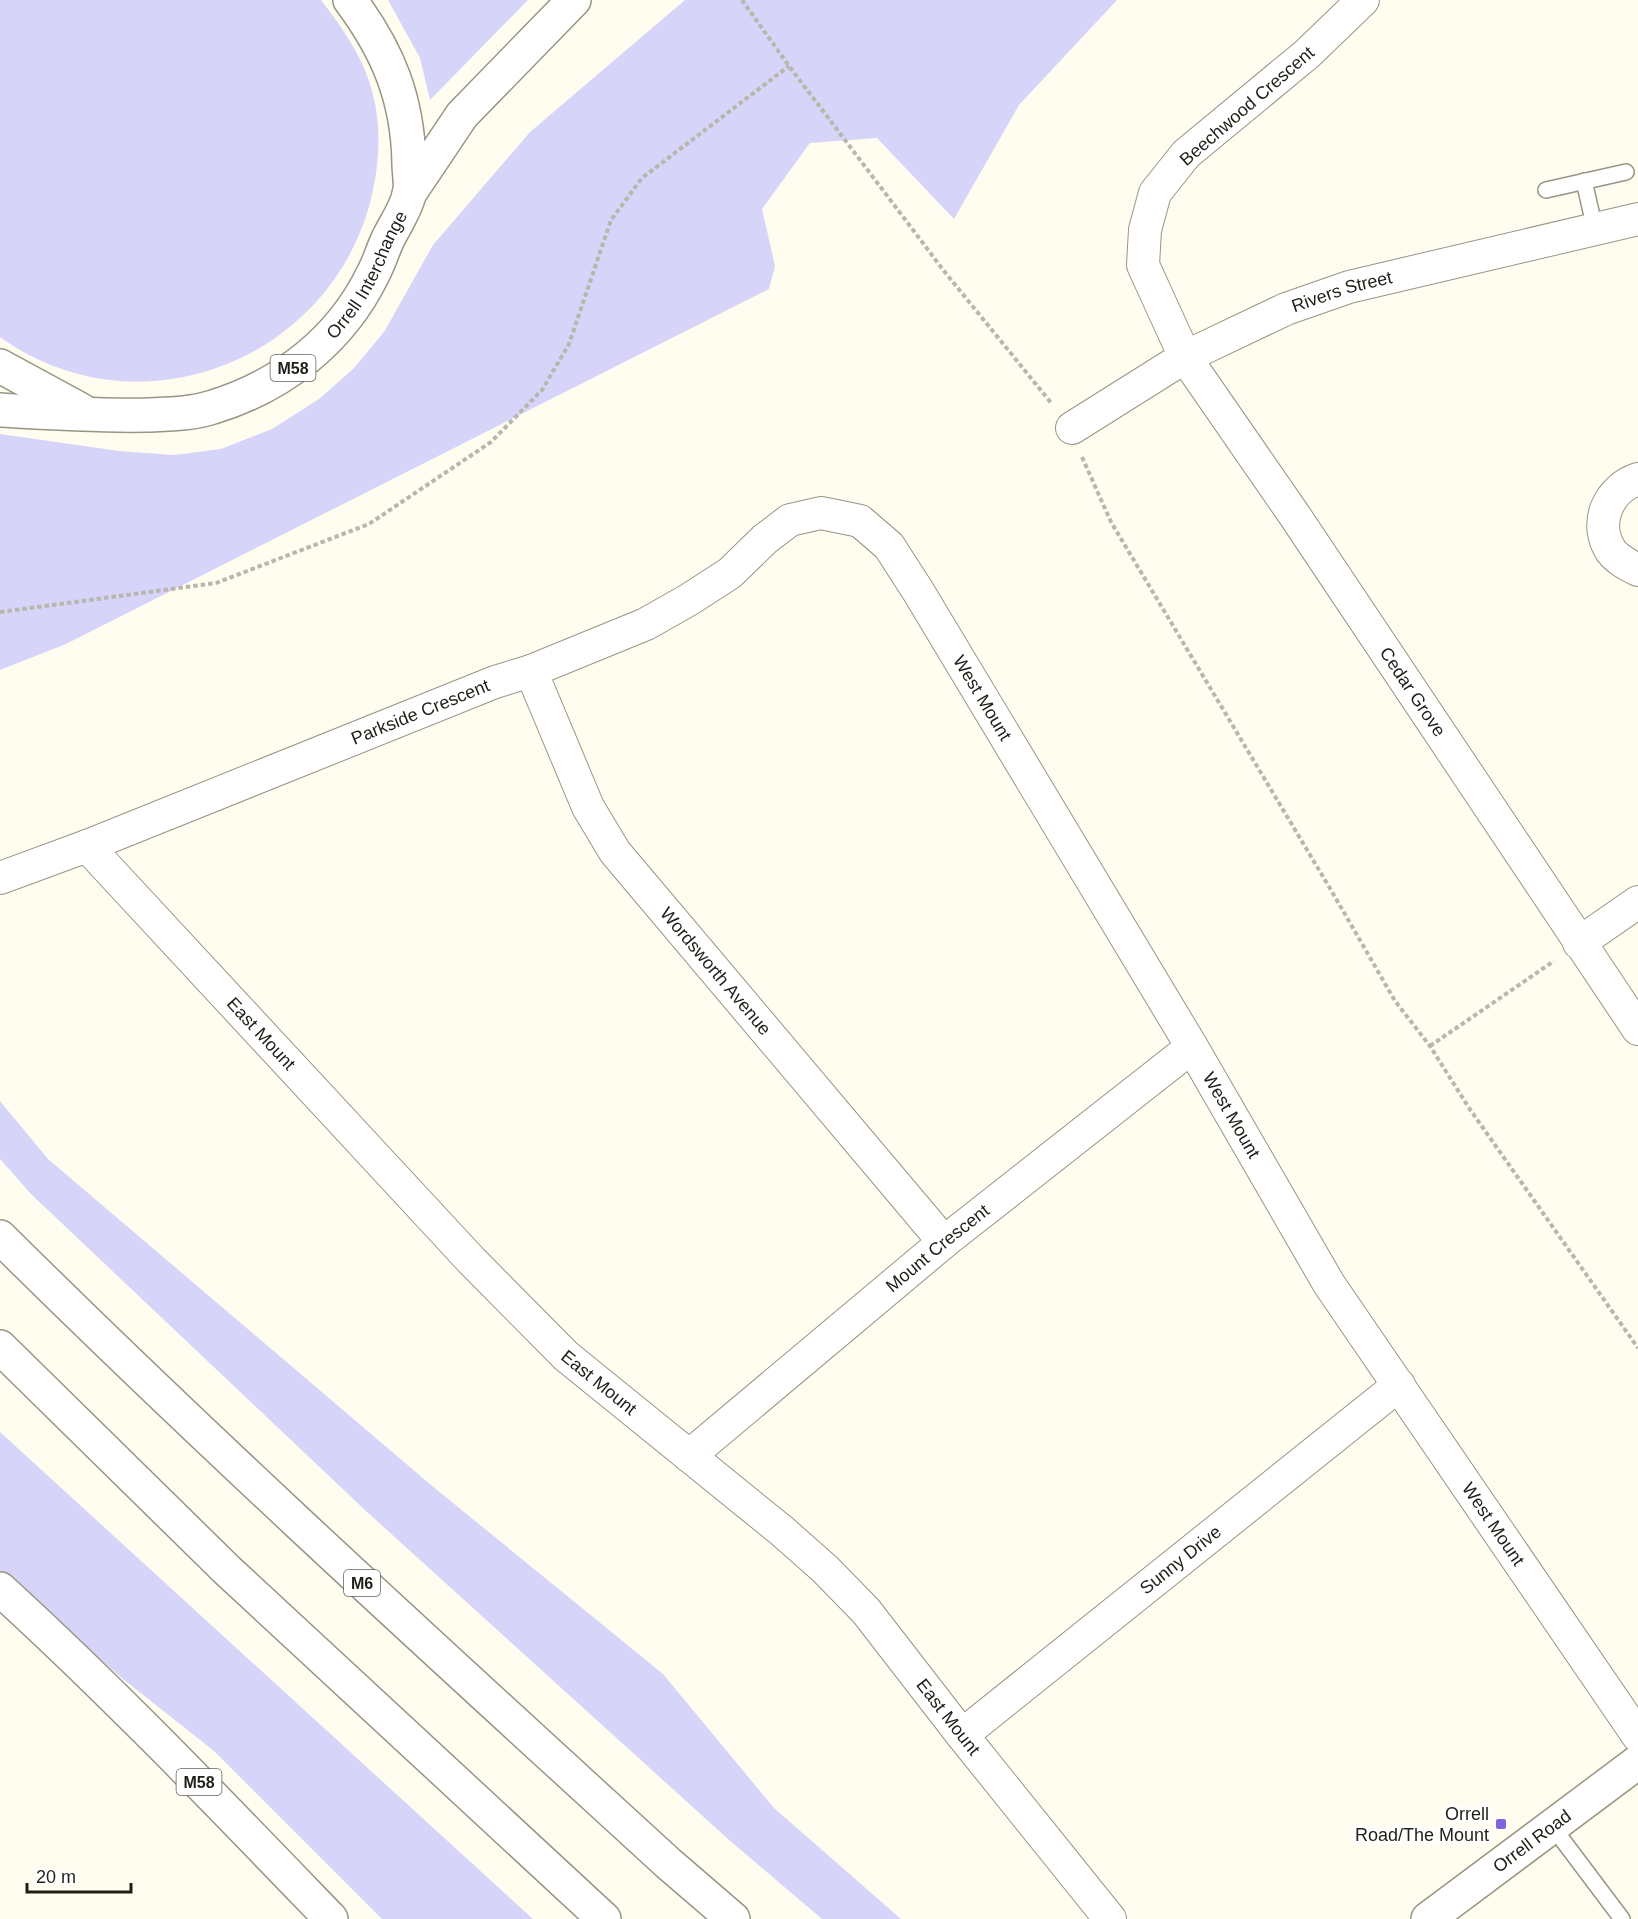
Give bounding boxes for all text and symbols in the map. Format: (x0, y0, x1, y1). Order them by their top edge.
street label: Beechwood Crescent (1176, 42, 1318, 170)
street label: Orrell Interchange (322, 208, 411, 343)
street label: Rivers Street (1289, 267, 1394, 316)
road number: M58 (270, 355, 316, 381)
street label: Cedar Grove (1376, 643, 1450, 740)
street label: West Mount (949, 652, 1016, 744)
street label: Parkside Crescent (348, 675, 492, 749)
street label: Wordsworth Avenue (656, 903, 775, 1039)
street label: East Mount (223, 993, 299, 1074)
street label: West Mount (1199, 1069, 1264, 1162)
street label: Mount Crescent (882, 1200, 993, 1296)
street label: East Mount (557, 1346, 641, 1419)
street label: West Mount (1458, 1479, 1529, 1569)
street label: Sunny Drive (1136, 1521, 1225, 1598)
road number: M6 (344, 1570, 380, 1596)
street label: East Mount (912, 1675, 984, 1759)
road number: M58 (176, 1769, 222, 1795)
place label: Orrell Road/The Mount (1355, 1804, 1489, 1845)
street label: Orrell Road (1489, 1806, 1575, 1877)
marker: Orrell Road/The Mount (1494, 1817, 1508, 1831)
scale bar (27, 1856, 130, 1894)
text: 20 m (36, 1867, 76, 1887)

